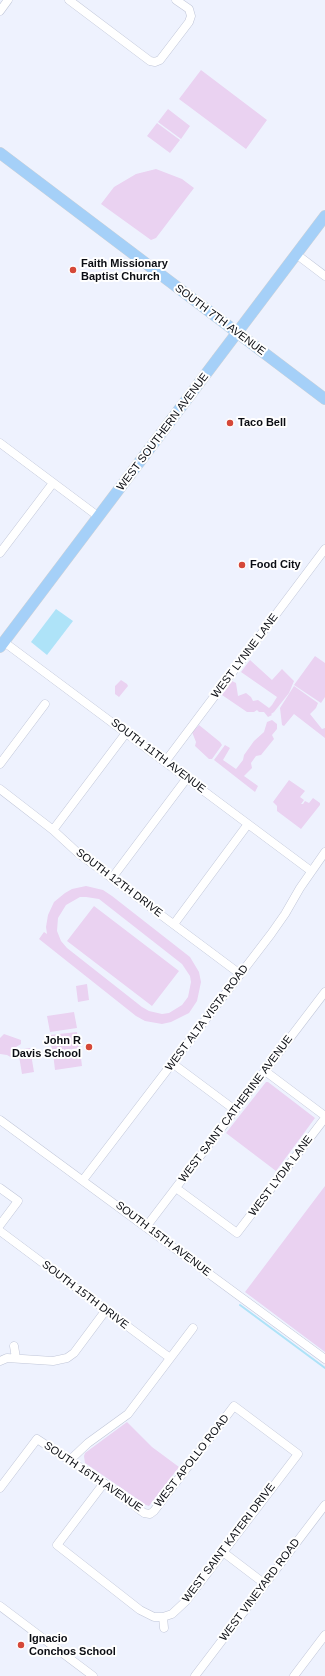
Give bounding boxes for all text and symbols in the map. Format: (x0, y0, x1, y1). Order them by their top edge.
place label: Faith Missionary Baptist Church (81, 257, 168, 283)
marker: Faith Missionary Baptist Church (68, 265, 78, 275)
street label: SOUTH 7TH AVENUE (172, 282, 268, 358)
street label: WEST SOUTHERN AVENUE (114, 371, 212, 493)
place label: Taco Bell (238, 416, 286, 430)
marker: Taco Bell (225, 418, 235, 428)
place label: Food City (250, 558, 301, 572)
marker: Food City (237, 560, 247, 570)
street label: WEST LYNNE LANE (209, 611, 281, 701)
street label: SOUTH 11TH AVENUE (108, 716, 208, 796)
street label: SOUTH 12TH DRIVE (73, 846, 165, 920)
street label: WEST ALTA VISTA ROAD (163, 962, 251, 1074)
street label: WEST SAINT CATHERINE AVENUE (176, 1033, 296, 1185)
place label: John R Davis School (12, 1034, 81, 1060)
marker: John R Davis School (84, 1042, 94, 1052)
street label: WEST LYDIA LANE (246, 1133, 316, 1219)
street label: SOUTH 15TH AVENUE (113, 1199, 213, 1279)
street label: SOUTH 15TH DRIVE (39, 1258, 131, 1332)
street label: WEST APOLLO ROAD (152, 1412, 232, 1510)
street label: SOUTH 16TH AVENUE (41, 1439, 145, 1515)
street label: WEST SAINT KATERI DRIVE (180, 1481, 278, 1605)
street label: WEST VINEYARD ROAD (217, 1536, 303, 1644)
place label: Ignacio Conchos School (29, 1632, 116, 1658)
marker: Ignacio Conchos School (16, 1640, 26, 1650)

